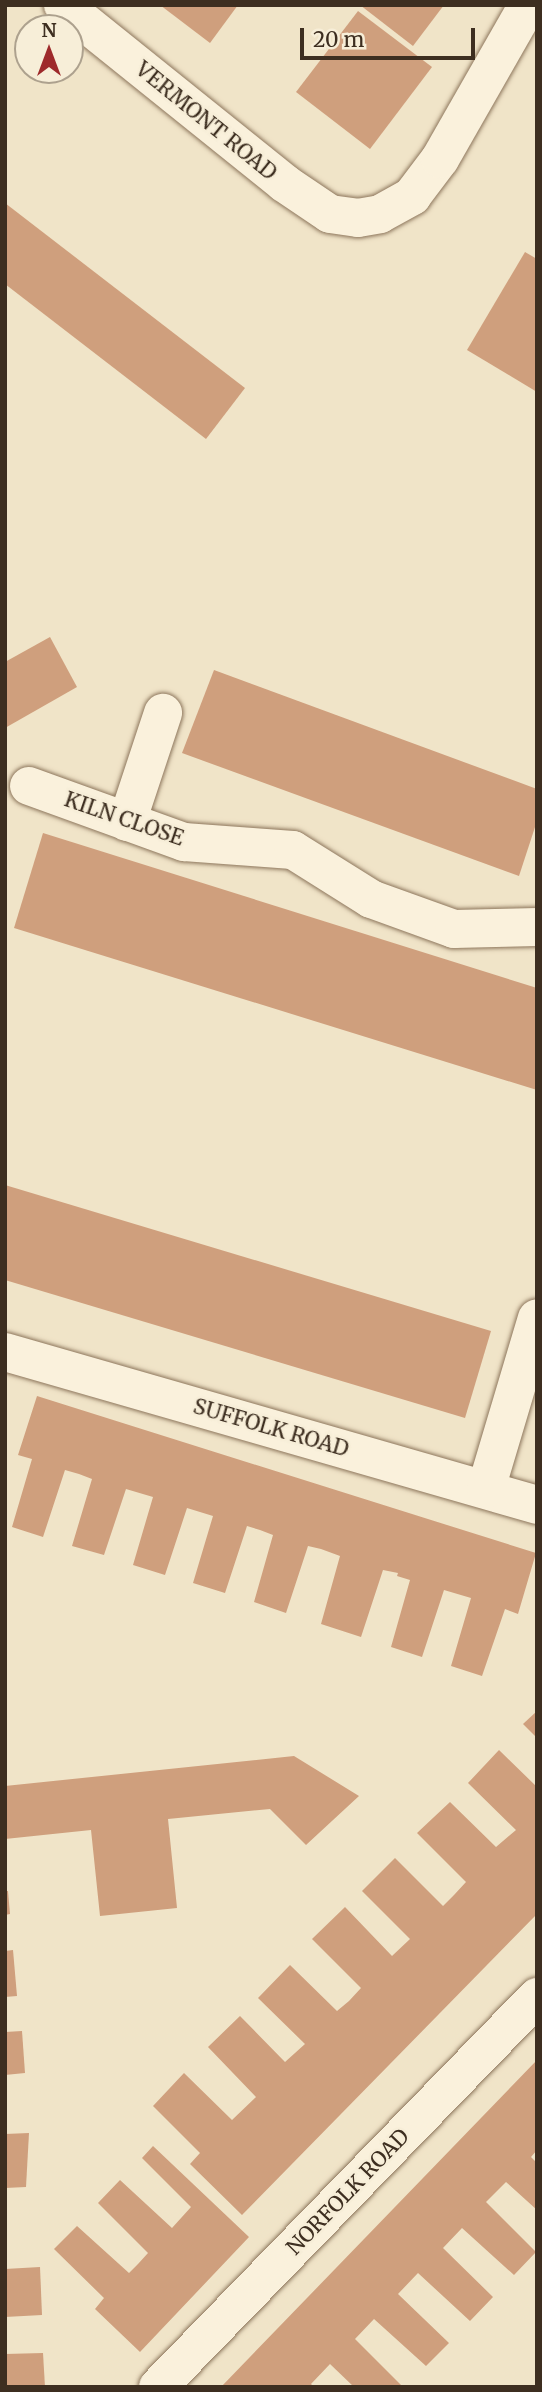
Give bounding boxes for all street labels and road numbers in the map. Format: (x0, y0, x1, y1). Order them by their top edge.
street label: VERMONT ROAD (130, 56, 282, 186)
street label: KILN CLOSE (61, 787, 187, 851)
street label: SUFFOLK ROAD (190, 1394, 352, 1462)
street label: NORFOLK ROAD (281, 2124, 415, 2260)

